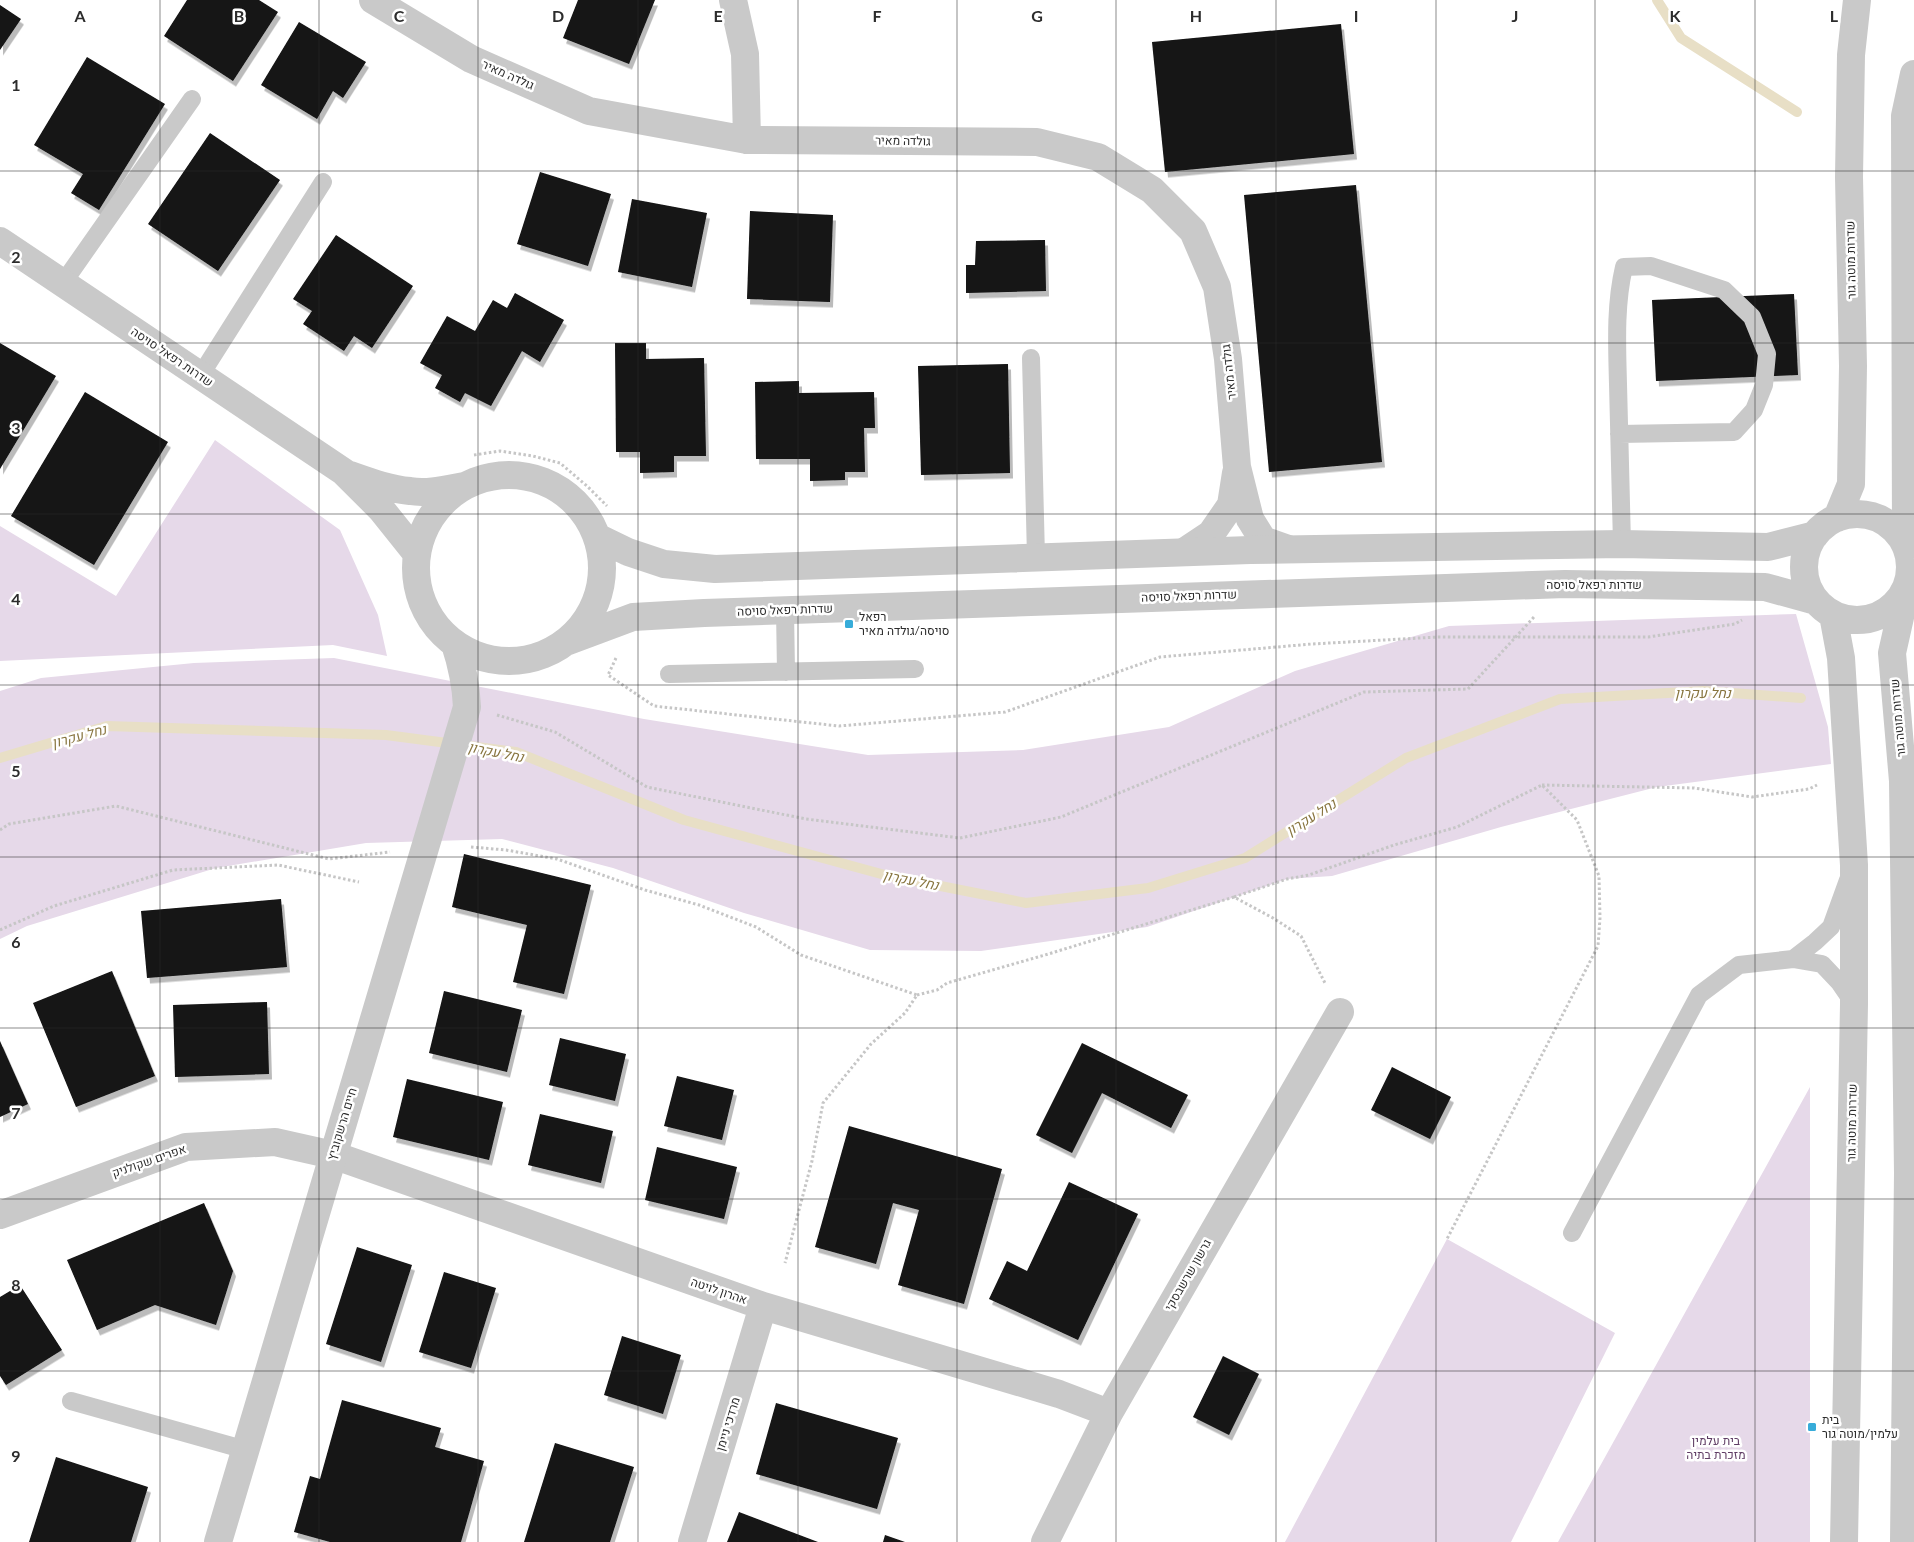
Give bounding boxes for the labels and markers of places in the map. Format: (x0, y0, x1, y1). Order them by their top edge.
place label: רפאל סויסה/גולדה מאיר (859, 609, 949, 638)
marker: רפאל סויסה/גולדה מאיר (843, 618, 855, 630)
place label: בית עלמין/מוטה גור (1822, 1412, 1898, 1441)
marker: בית עלמין/מוטה גור (1806, 1421, 1818, 1433)

